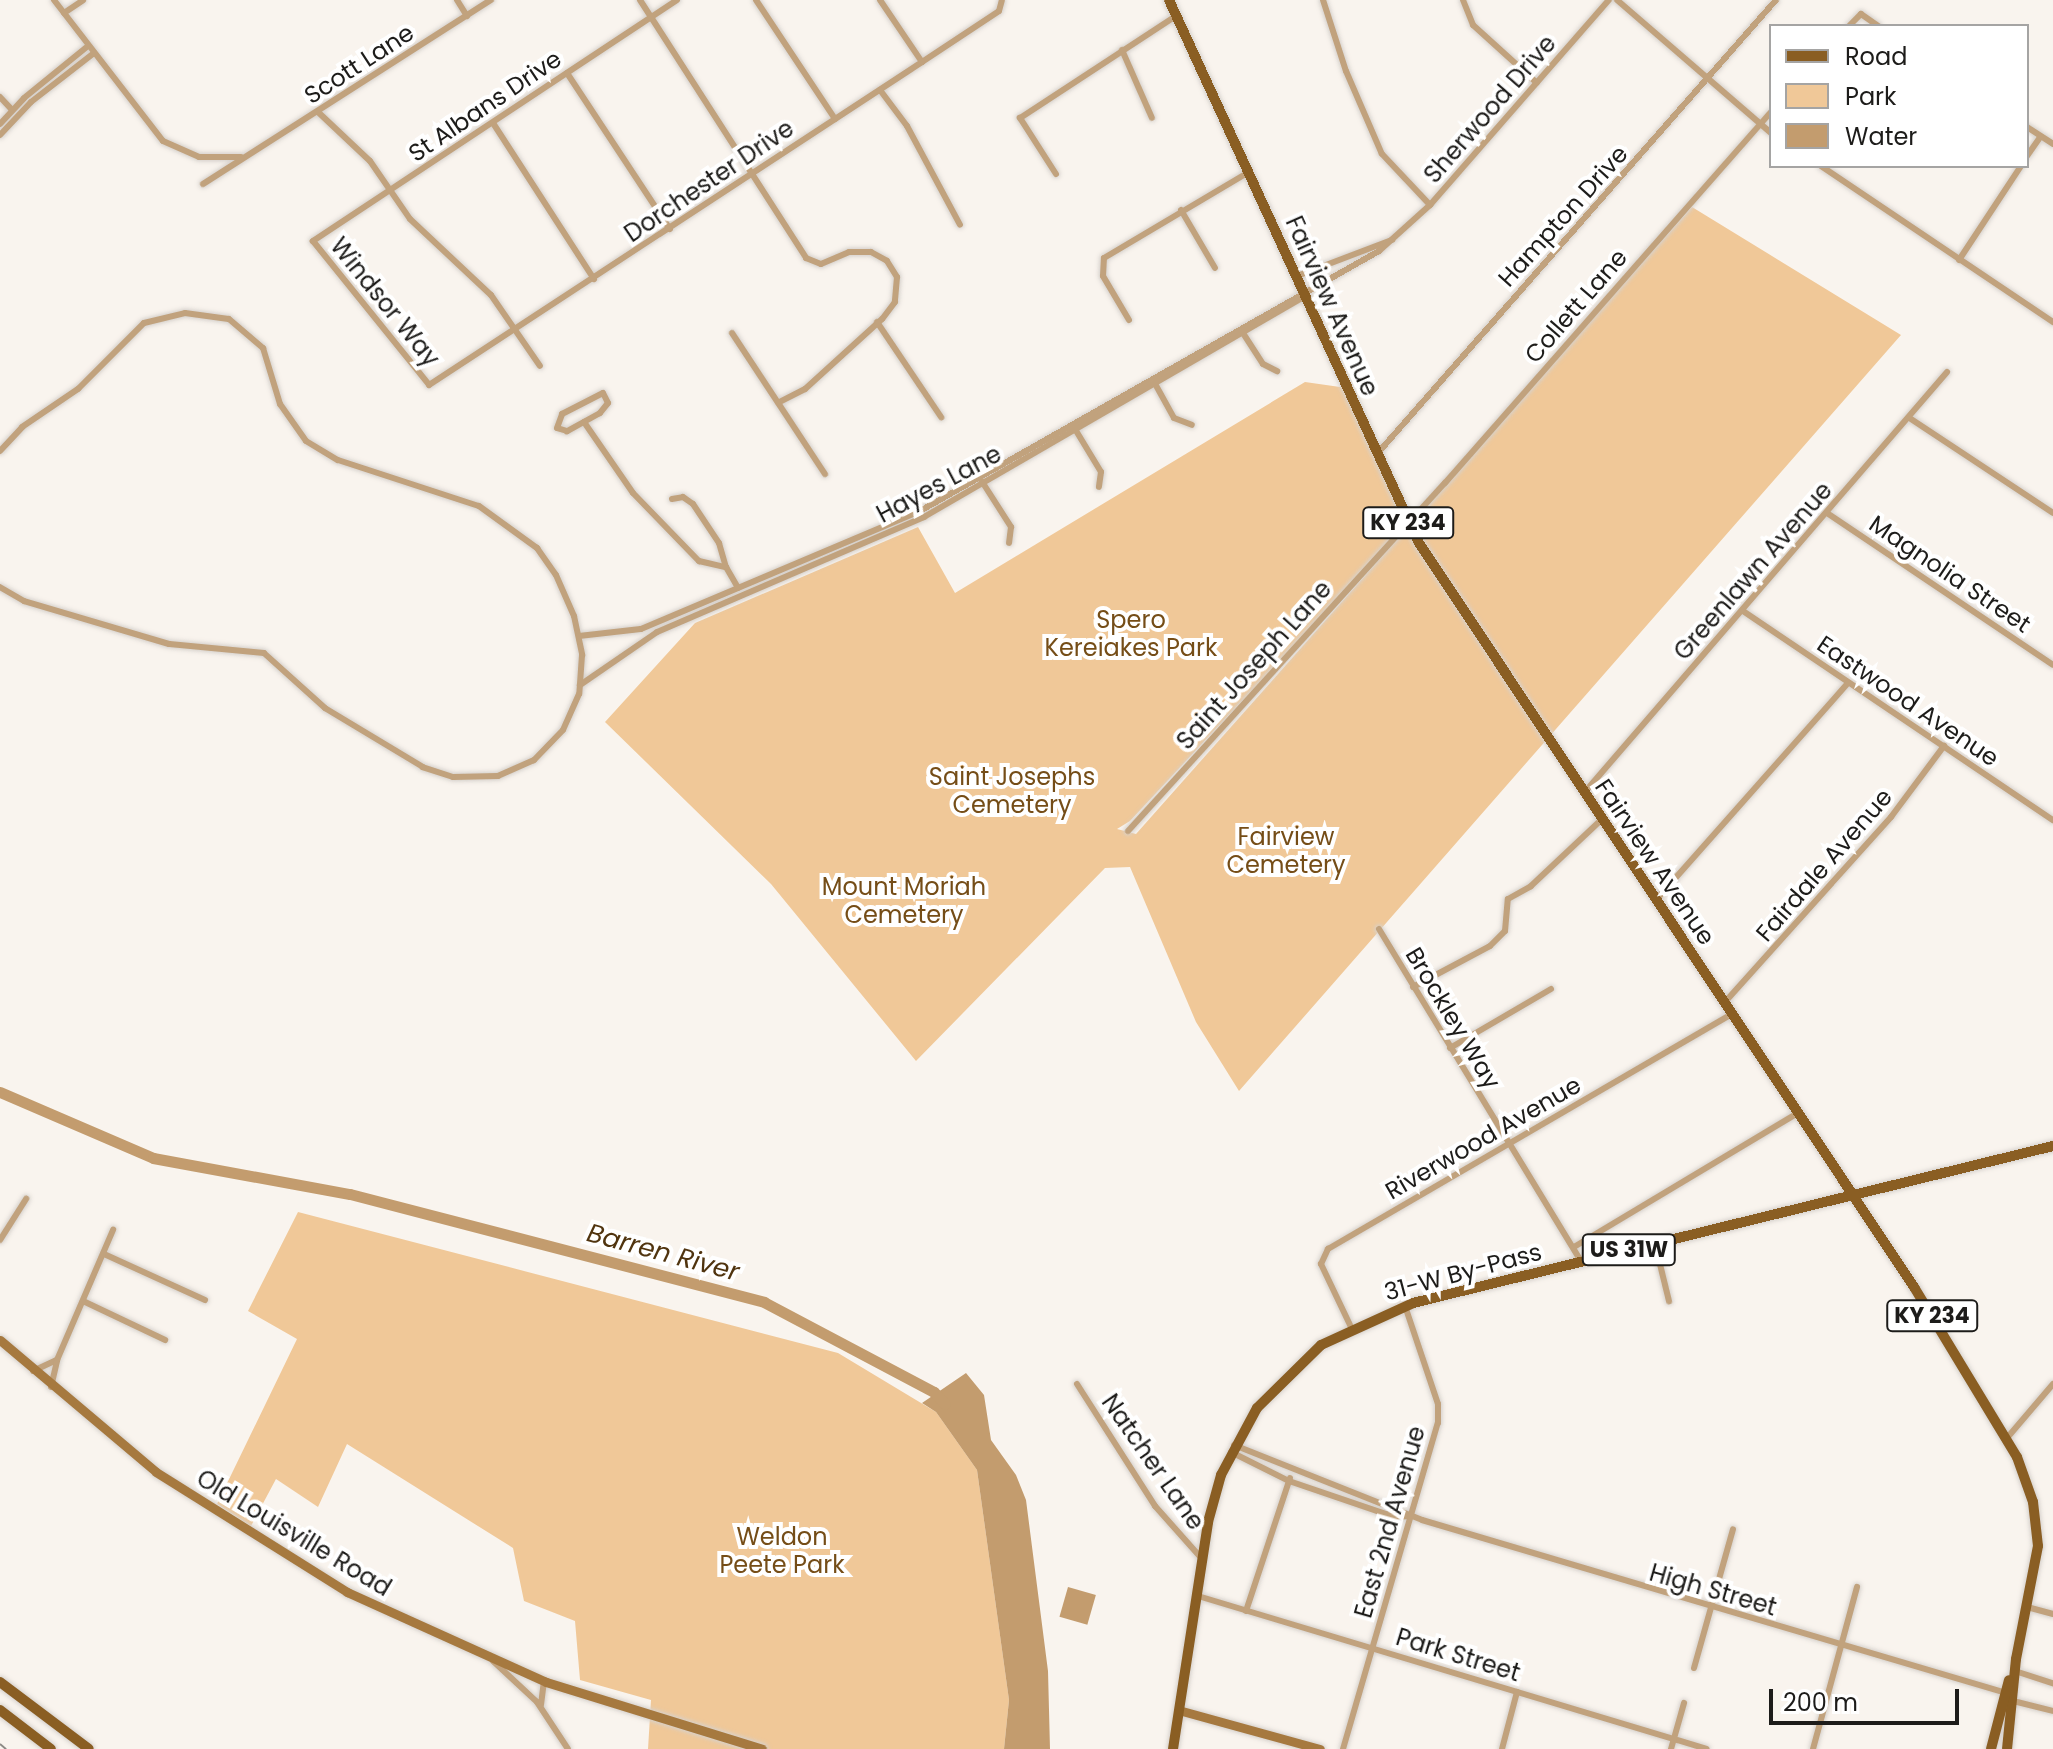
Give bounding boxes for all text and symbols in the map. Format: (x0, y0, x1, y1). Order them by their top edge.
street label: Scott Lane (299, 18, 419, 110)
legend (1769, 24, 2029, 168)
street label: Sherwood Drive (1418, 29, 1562, 189)
text: Road (1845, 40, 1907, 73)
street label: St Albans Drive (403, 44, 567, 168)
text: Park (1845, 80, 1896, 113)
street label: Dorchester Drive (619, 114, 799, 248)
text: Water (1845, 120, 1917, 153)
street label: Hampton Drive (1492, 140, 1634, 292)
street label: Fairview Avenue (1279, 212, 1385, 400)
street label: Windsor Way (324, 232, 446, 372)
street label: Collett Lane (1519, 243, 1633, 369)
street label: Hayes Lane (872, 439, 1006, 529)
street label: Greenlawn Avenue (1668, 476, 1838, 666)
road number: KY 234 (1362, 505, 1454, 541)
street label: Magnolia Street (1864, 509, 2036, 639)
street label: Saint Joseph Lane (1171, 575, 1337, 755)
park label: Spero Kereiakes Park (1045, 606, 1217, 662)
street label: Eastwood Avenue (1812, 630, 2004, 772)
park label: Saint Josephs Cemetery (929, 763, 1095, 819)
street label: Fairview Avenue (1589, 774, 1721, 950)
street label: Fairdale Avenue (1750, 783, 1898, 947)
park label: Fairview Cemetery (1226, 823, 1346, 879)
park label: Mount Moriah Cemetery (822, 873, 986, 929)
street label: Brockley Way (1400, 942, 1506, 1094)
street label: Riverwood Avenue (1380, 1070, 1586, 1206)
water label: Barren River (584, 1218, 742, 1288)
road number: US 31W (1581, 1232, 1677, 1268)
street label: 31-W By-Pass (1381, 1237, 1545, 1307)
road number: KY 234 (1886, 1298, 1978, 1334)
street label: Natcher Lane (1096, 1389, 1210, 1535)
street label: East 2nd Avenue (1349, 1423, 1431, 1621)
street label: Old Louisville Road (192, 1464, 396, 1602)
park label: Weldon Peete Park (719, 1523, 845, 1579)
street label: High Street (1646, 1558, 1780, 1622)
street label: Park Street (1393, 1623, 1523, 1687)
scale bar (1773, 1673, 1963, 1723)
text: 200 m (1783, 1686, 1858, 1719)

